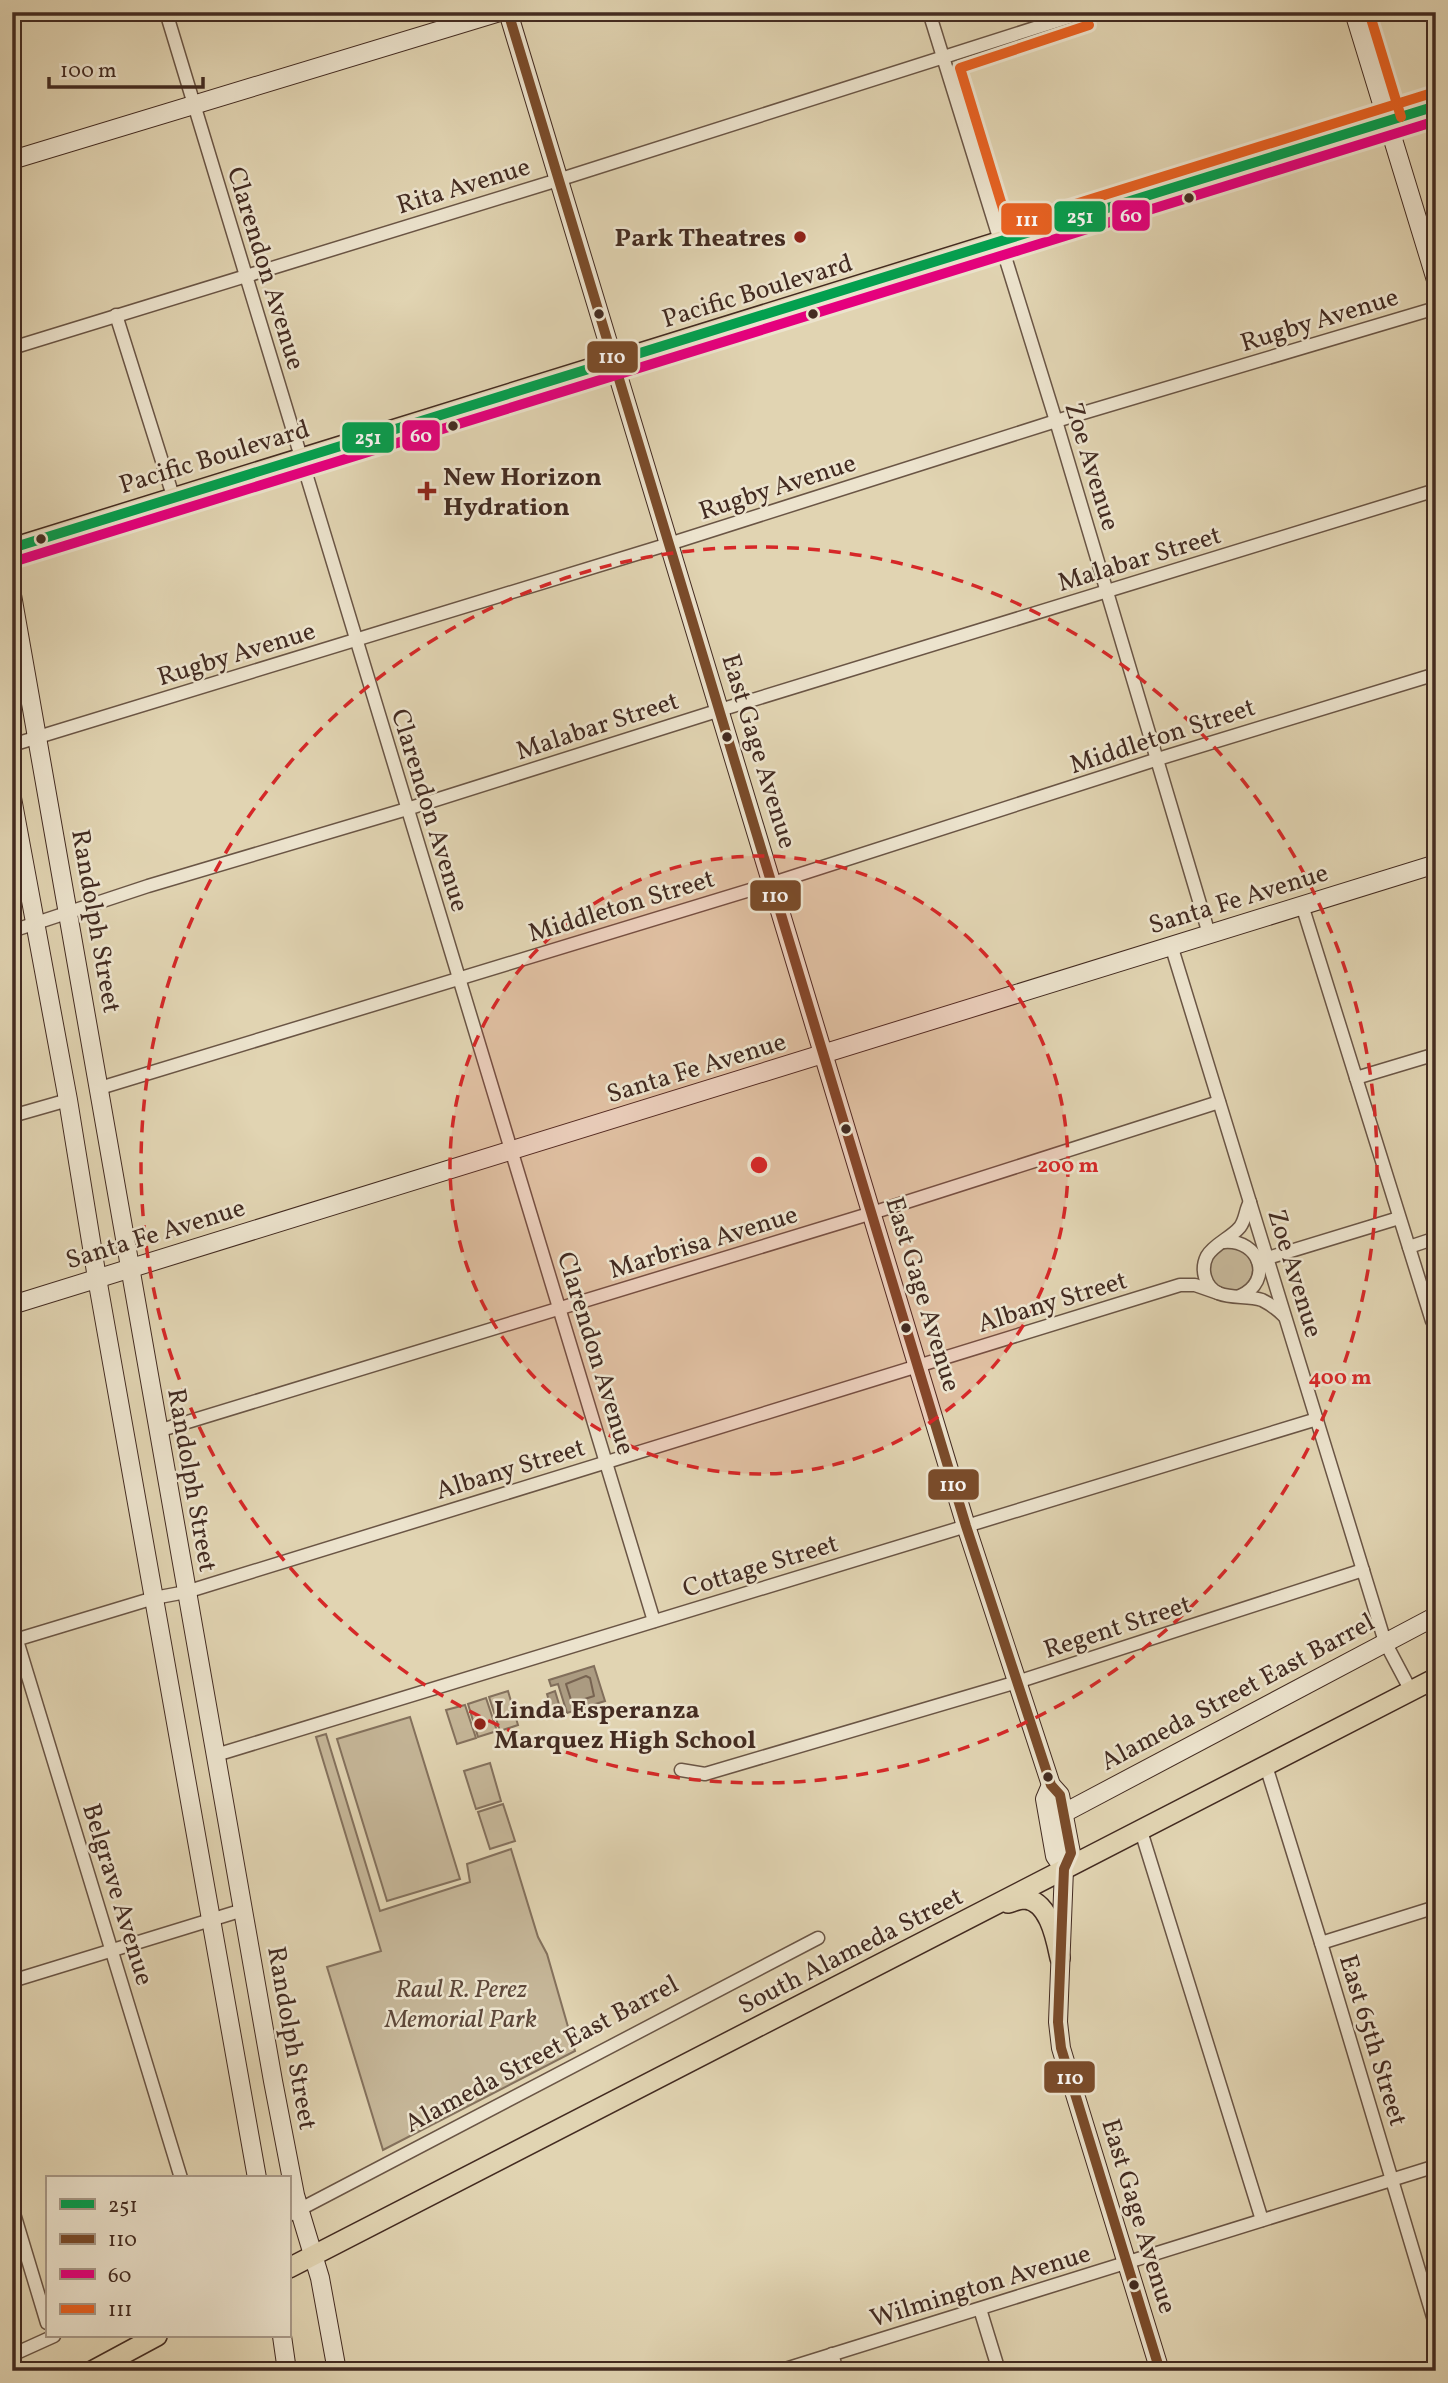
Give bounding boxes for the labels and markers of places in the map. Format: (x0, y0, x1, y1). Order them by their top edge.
unlabelled marker (1182, 191, 1196, 205)
place label: Park Theatres (615, 221, 786, 257)
marker: Park Theatres (792, 229, 808, 245)
unlabelled marker (592, 307, 606, 321)
unlabelled marker (806, 307, 820, 321)
unlabelled marker (446, 419, 460, 433)
place label: New Horizon Hydration (443, 460, 602, 526)
marker: New Horizon Hydration (417, 481, 437, 501)
unlabelled marker (34, 532, 48, 546)
unlabelled marker (720, 730, 734, 744)
unlabelled marker (839, 1122, 853, 1136)
centre of rings (747, 1153, 771, 1177)
unlabelled marker (899, 1321, 913, 1335)
place label: Linda Esperanza Marquez High School (494, 1693, 756, 1759)
marker: Linda Esperanza Marquez High School (472, 1716, 488, 1732)
unlabelled marker (1041, 1770, 1055, 1784)
unlabelled marker (1127, 2278, 1141, 2292)

